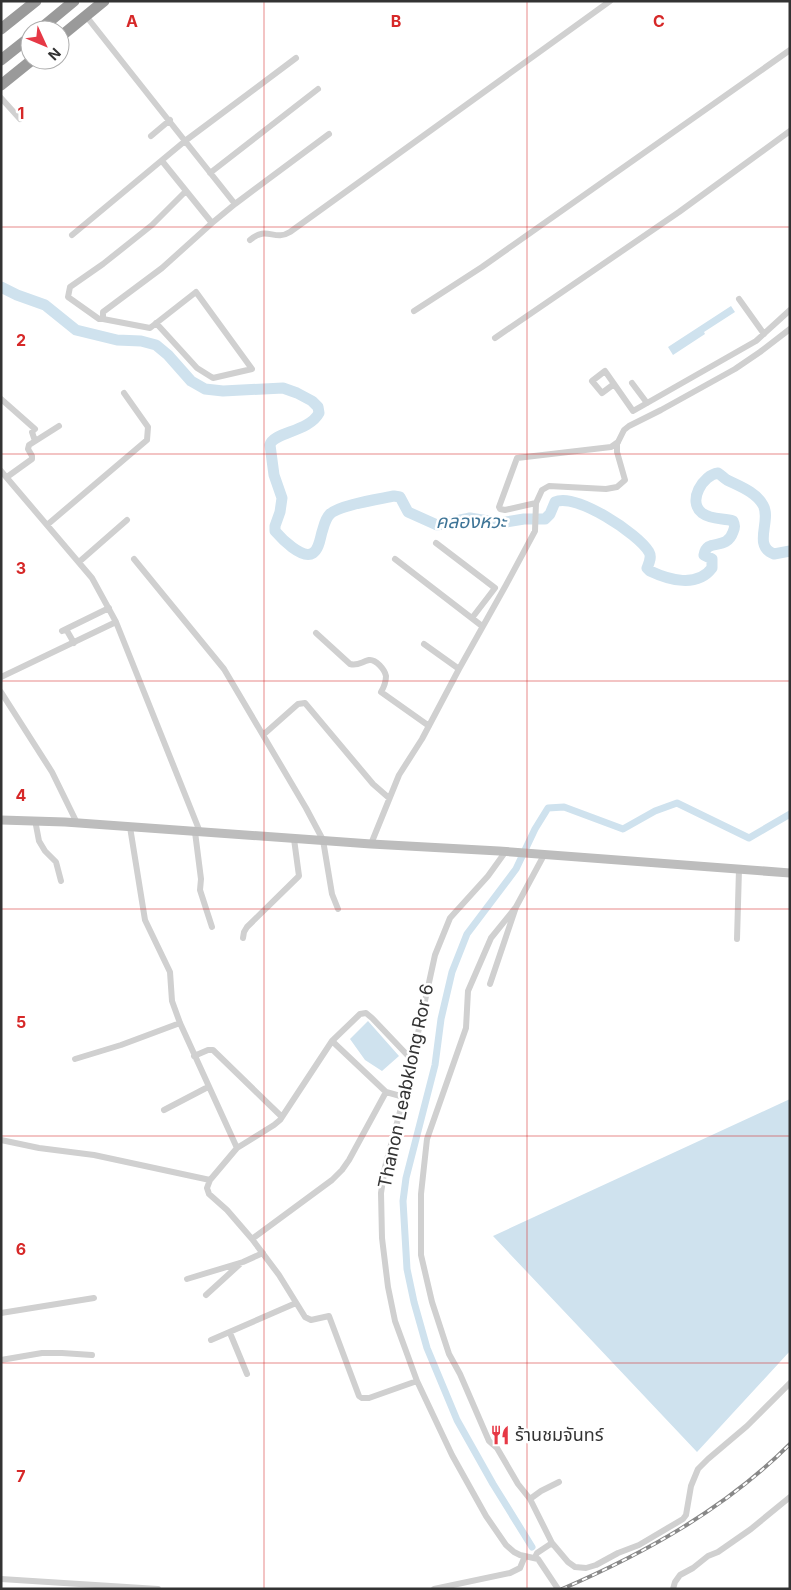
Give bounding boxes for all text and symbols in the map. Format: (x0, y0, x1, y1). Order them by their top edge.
text: A (126, 11, 138, 31)
text: B (391, 11, 401, 31)
text: C (653, 11, 665, 31)
north arrow (20, 20, 70, 70)
text: N (45, 45, 65, 64)
text: 1 (18, 103, 24, 123)
text: 2 (16, 330, 26, 350)
water label: คลองหวะ (436, 510, 508, 533)
text: 3 (16, 558, 26, 578)
text: 4 (16, 785, 27, 805)
street label: Thanon Leabklong Ror 6 (374, 982, 437, 1190)
text: 5 (16, 1012, 26, 1032)
text: 6 (16, 1239, 26, 1259)
restaurant icon: ร้านชมจันทร์ (489, 1424, 511, 1446)
place label: ร้านชมจันทร์ (515, 1424, 604, 1445)
text: 7 (16, 1466, 26, 1486)

